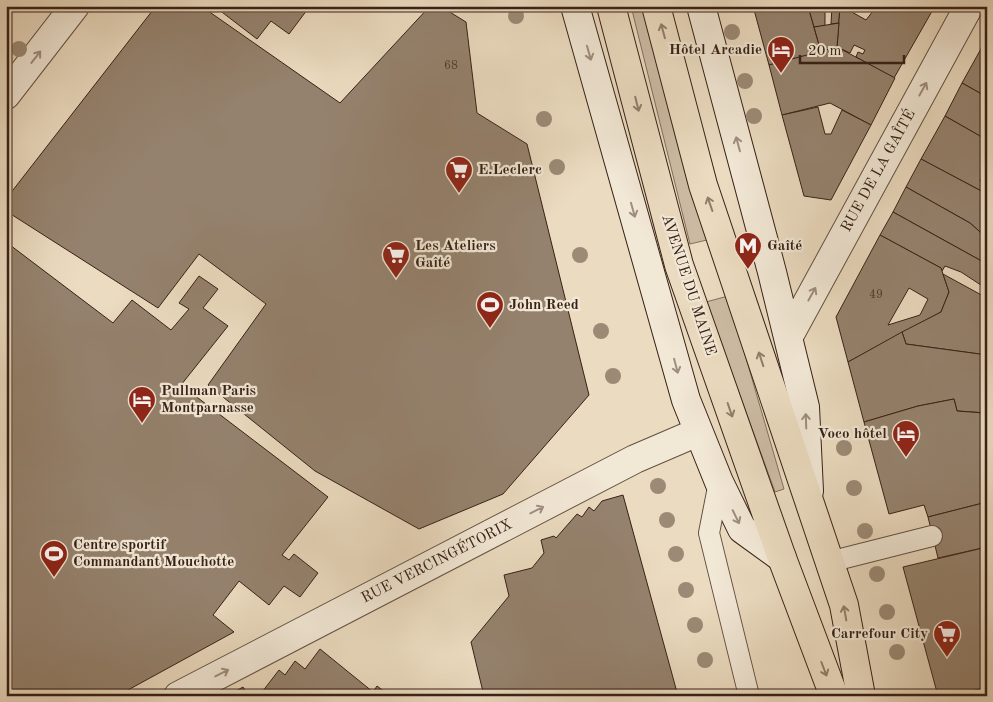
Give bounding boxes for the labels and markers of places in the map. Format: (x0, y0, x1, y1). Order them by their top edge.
hotel icon: Hôtel Arcadie (766, 35, 796, 74)
place label: Hôtel Arcadie (669, 43, 762, 58)
supermarket icon: E.Leclerc (444, 155, 474, 194)
place label: E.Leclerc (478, 163, 542, 178)
metro station icon: Gaîté (733, 231, 763, 270)
place label: Les Ateliers Gaîté (415, 239, 496, 271)
place label: Gaîté (767, 239, 802, 254)
supermarket icon: Les Ateliers Gaîté (381, 240, 411, 279)
sports icon: John Reed (475, 290, 505, 329)
place label: John Reed (509, 298, 579, 313)
place label: Pullman Paris Montparnasse (161, 384, 256, 416)
hotel icon: Pullman Paris Montparnasse (127, 385, 157, 424)
hotel icon: Voco hôtel (891, 419, 921, 458)
place label: Voco hôtel (817, 427, 887, 442)
place label: Centre sportif Commandant Mouchotte (73, 538, 234, 570)
sports icon: Centre sportif Commandant Mouchotte (39, 539, 69, 578)
supermarket icon: Carrefour City (932, 619, 962, 658)
place label: Carrefour City (831, 627, 928, 642)

